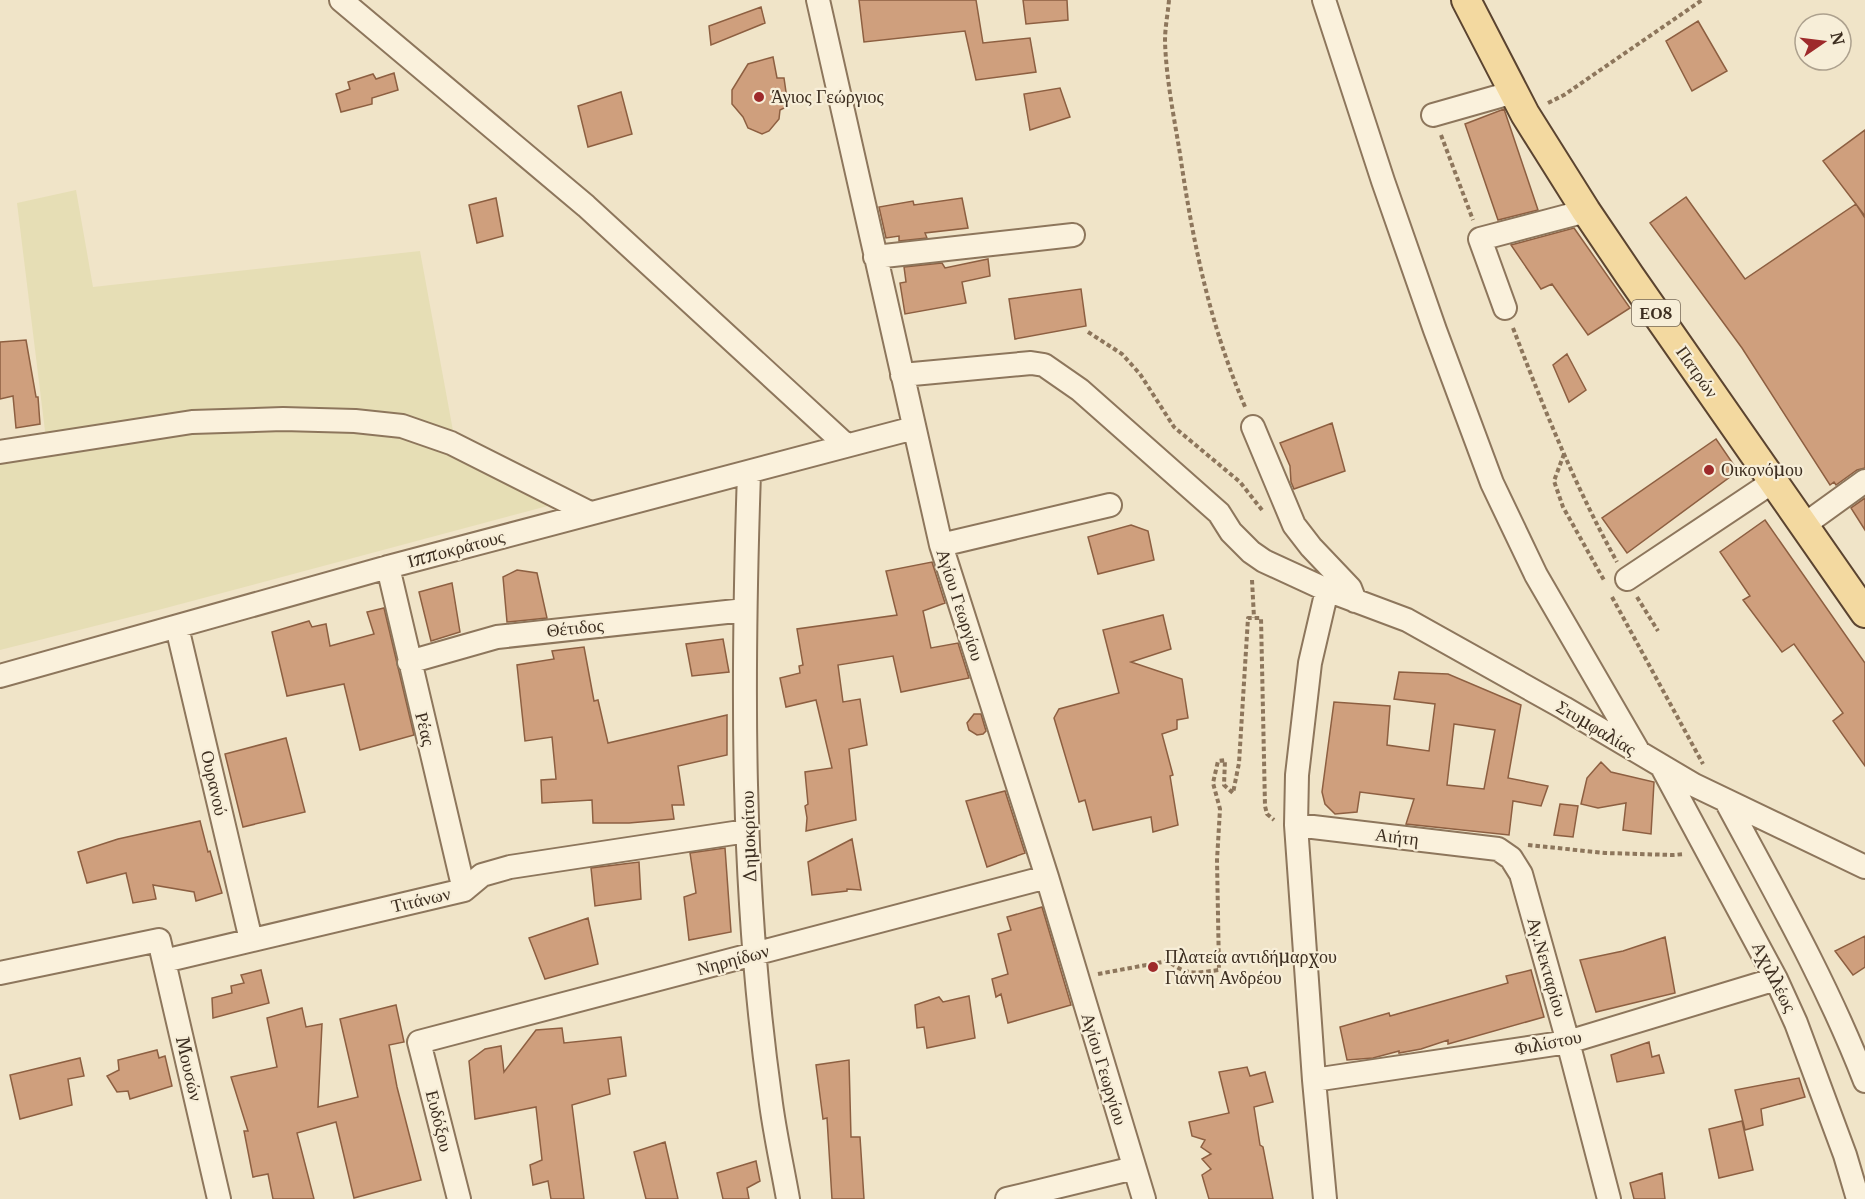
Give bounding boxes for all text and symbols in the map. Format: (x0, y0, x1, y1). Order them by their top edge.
north arrow (1793, 12, 1853, 72)
text: N (1826, 30, 1849, 47)
place label: Άγιος Γεώργιος (771, 85, 884, 108)
marker: Άγιος Γεώργιος (752, 90, 766, 104)
road number: ΕΟ8 (1632, 300, 1680, 326)
street label: Πατρών (1671, 341, 1724, 402)
place label: Οικονόμου (1721, 458, 1803, 481)
marker: Οικονόμου (1702, 463, 1716, 477)
street label: Ιπποκράτους (405, 524, 507, 573)
street label: Αγίου Γεωργίου (932, 546, 989, 664)
street label: Θέτιδος (545, 613, 605, 642)
street label: Στυμφαλίας (1552, 695, 1640, 760)
street label: Ρέας (410, 710, 441, 748)
street label: Ουρανού (196, 748, 233, 818)
street label: Δημοκρίτου (735, 790, 762, 884)
street label: Αιήτη (1374, 822, 1420, 851)
street label: Τιτάνων (389, 882, 453, 917)
street label: Αγ.Νεκταρίου (1522, 915, 1573, 1019)
street label: Αχιλλέως (1747, 938, 1802, 1016)
street label: Νηρηίδων (694, 939, 772, 980)
place label: Πλατεία αντιδήμαρχου Γιάννη Ανδρέου (1165, 945, 1337, 989)
marker: Πλατεία αντιδήμαρχου Γιάννη Ανδρέου (1146, 960, 1160, 974)
street label: Αγίου Γεωργίου (1076, 1010, 1132, 1128)
street label: Φιλίστου (1512, 1025, 1584, 1060)
street label: Μουσών (171, 1034, 208, 1103)
street label: Ευδόξου (421, 1088, 458, 1154)

